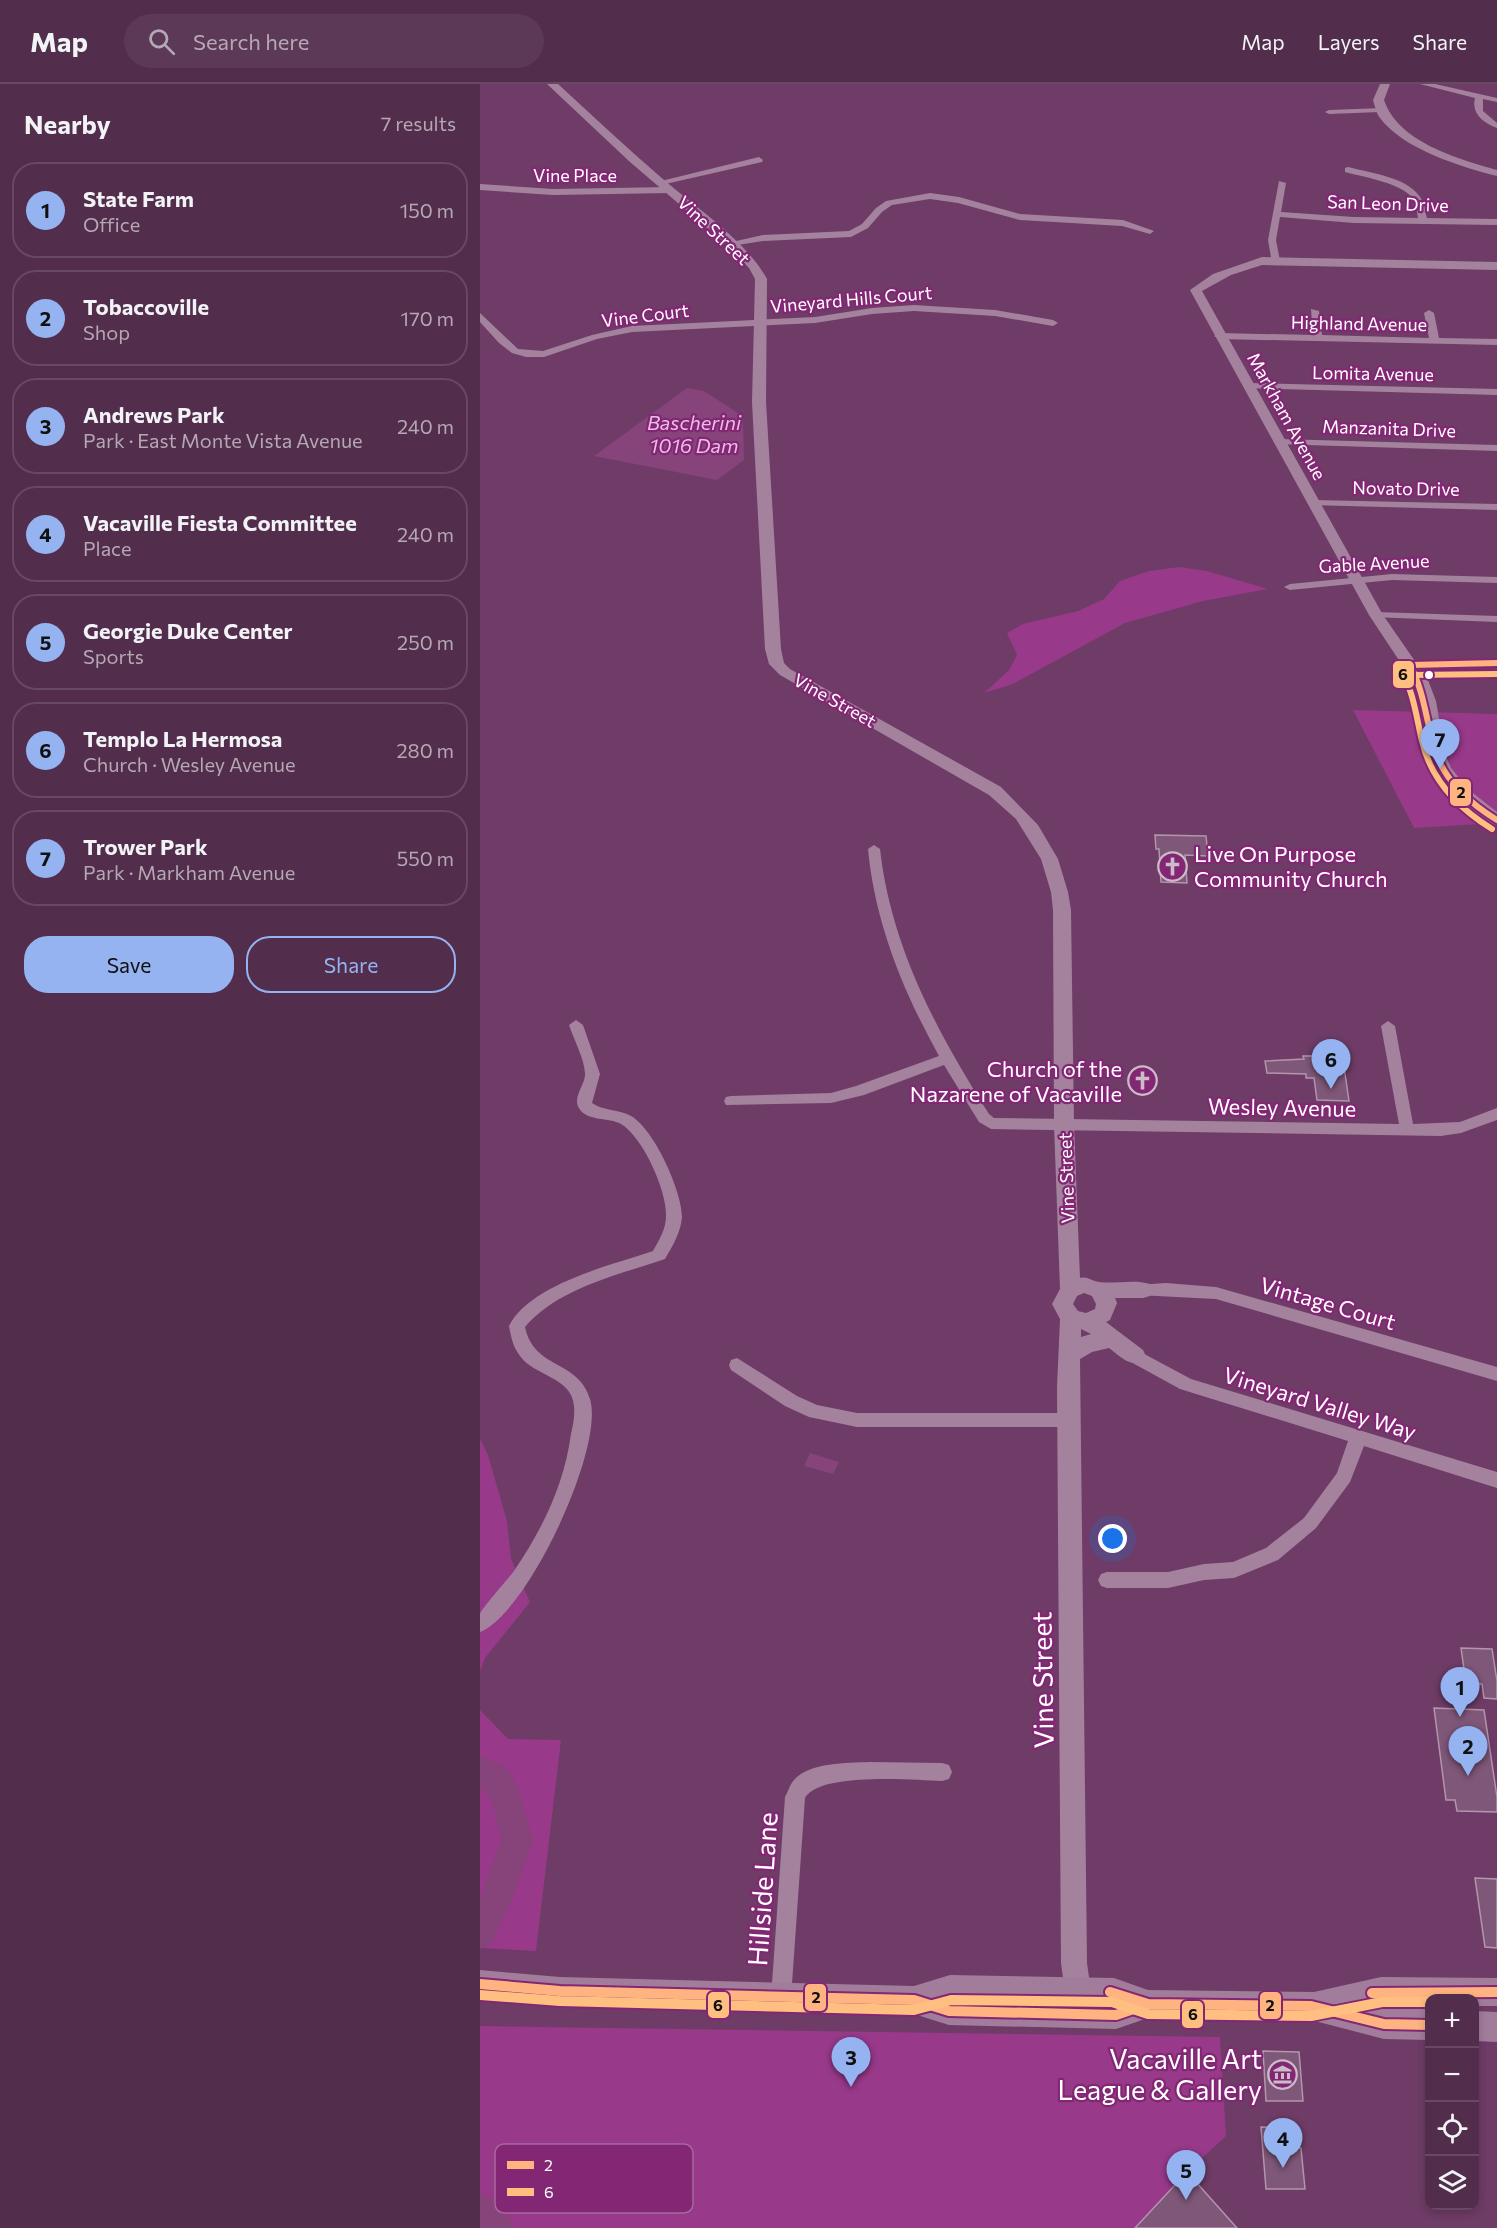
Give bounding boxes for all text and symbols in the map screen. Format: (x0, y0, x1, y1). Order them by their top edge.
search box (124, 14, 544, 68)
text: Map (30, 24, 88, 58)
icon: search (145, 25, 178, 58)
text: Search here (193, 28, 309, 55)
text: Map (1241, 29, 1285, 54)
text: Layers (1318, 29, 1380, 54)
text: Share (1413, 29, 1467, 54)
text: Nearby (24, 108, 111, 139)
text: 7 results (381, 111, 456, 135)
street label: Vine Place (533, 164, 617, 186)
text: State Farm (83, 185, 194, 212)
street label: San Leon Drive (1327, 190, 1449, 216)
street label: Vine Street (673, 191, 755, 269)
text: 1 (41, 198, 50, 222)
text: 150 m (400, 198, 454, 222)
text: Office (83, 212, 140, 236)
street label: Vineyard Hills Court (769, 281, 933, 317)
text: Tobaccoville (83, 293, 209, 320)
street label: Vine Court (600, 299, 690, 331)
text: 2 (40, 306, 51, 330)
text: 170 m (401, 306, 454, 330)
street label: Highland Avenue (1291, 311, 1427, 335)
text: Shop (83, 320, 130, 344)
street label: Markham Avenue (1243, 348, 1331, 484)
street label: Lomita Avenue (1312, 361, 1434, 385)
text: Andrews Park (83, 401, 225, 428)
water label: Bascherini 1016 Dam (647, 410, 742, 457)
text: 3 (40, 414, 51, 438)
text: 240 m (397, 414, 454, 438)
street label: Manzanita Drive (1322, 415, 1456, 441)
text: Park · East Monte Vista Avenue (83, 428, 363, 452)
street label: Novato Drive (1352, 476, 1460, 500)
text: Vacaville Fiesta Committee (83, 509, 357, 536)
text: 4 (39, 522, 52, 546)
text: 240 m (397, 522, 454, 546)
text: Place (83, 536, 132, 560)
street label: Gable Avenue (1318, 549, 1430, 577)
text: Georgie Duke Center (83, 617, 293, 644)
text: 5 (40, 630, 51, 654)
text: 250 m (397, 630, 454, 654)
text: Sports (83, 644, 144, 668)
line badge: 6 (1392, 660, 1415, 689)
text: 6 (1398, 664, 1408, 683)
street label: Vine Street (790, 668, 880, 732)
unlabelled marker (1423, 669, 1435, 681)
pin: 7 (1420, 720, 1460, 769)
text: Templo La Hermosa (83, 725, 282, 752)
text: 6 (39, 738, 52, 762)
text: 280 m (396, 738, 454, 762)
text: Church · Wesley Avenue (83, 752, 296, 776)
line badge: 2 (1449, 778, 1472, 807)
text: 2 (1456, 782, 1466, 801)
text: Trower Park (83, 833, 208, 860)
place label: Live On Purpose Community Church (1194, 840, 1388, 892)
text: 7 (40, 846, 51, 870)
text: 550 m (397, 846, 454, 870)
church icon: Live On Purpose Community Church (1157, 850, 1189, 882)
text: Park · Markham Avenue (83, 860, 295, 884)
button: Save (24, 936, 234, 993)
button: Share (246, 936, 456, 993)
pin: 6 (1312, 1040, 1350, 1089)
place label: Church of the Nazarene of Vacaville (910, 1055, 1122, 1107)
church icon: Church of the Nazarene of Vacaville (1127, 1065, 1159, 1097)
street label: Wesley Avenue (1208, 1092, 1356, 1122)
street label: Vine Street (1053, 1132, 1079, 1224)
street label: Vintage Court (1257, 1271, 1399, 1335)
street label: Vineyard Valley Way (1220, 1361, 1420, 1445)
your location (1098, 1524, 1127, 1553)
street label: Vine Street (1024, 1611, 1060, 1749)
pin: 1 (1440, 1668, 1480, 1717)
pin: 2 (1448, 1726, 1488, 1776)
street label: Hillside Lane (740, 1811, 784, 1967)
line badge: 2 (804, 1983, 827, 2012)
text: 2 (811, 1987, 821, 2006)
line badge: 6 (707, 1991, 730, 2019)
line badge: 2 (1259, 1991, 1282, 2020)
map controls (1425, 1994, 1479, 2210)
button: + (1425, 1994, 1479, 2048)
text: 6 (713, 1995, 723, 2014)
text: 2 (1265, 1995, 1275, 2014)
line badge: 6 (1181, 2000, 1204, 2029)
text: 6 (1188, 2004, 1198, 2023)
pin: 3 (832, 2038, 871, 2087)
place label: Vacaville Art League & Gallery (1057, 2042, 1262, 2106)
button: − (1425, 2048, 1479, 2102)
museum icon: Vacaville Art League & Gallery (1267, 2058, 1299, 2090)
button: locate (1425, 2102, 1479, 2156)
pin: 4 (1264, 2118, 1302, 2168)
legend (495, 2144, 693, 2213)
pin: 5 (1166, 2150, 1206, 2200)
text: 2 (544, 2155, 553, 2174)
button: layers (1425, 2156, 1479, 2210)
text: 6 (544, 2182, 554, 2201)

